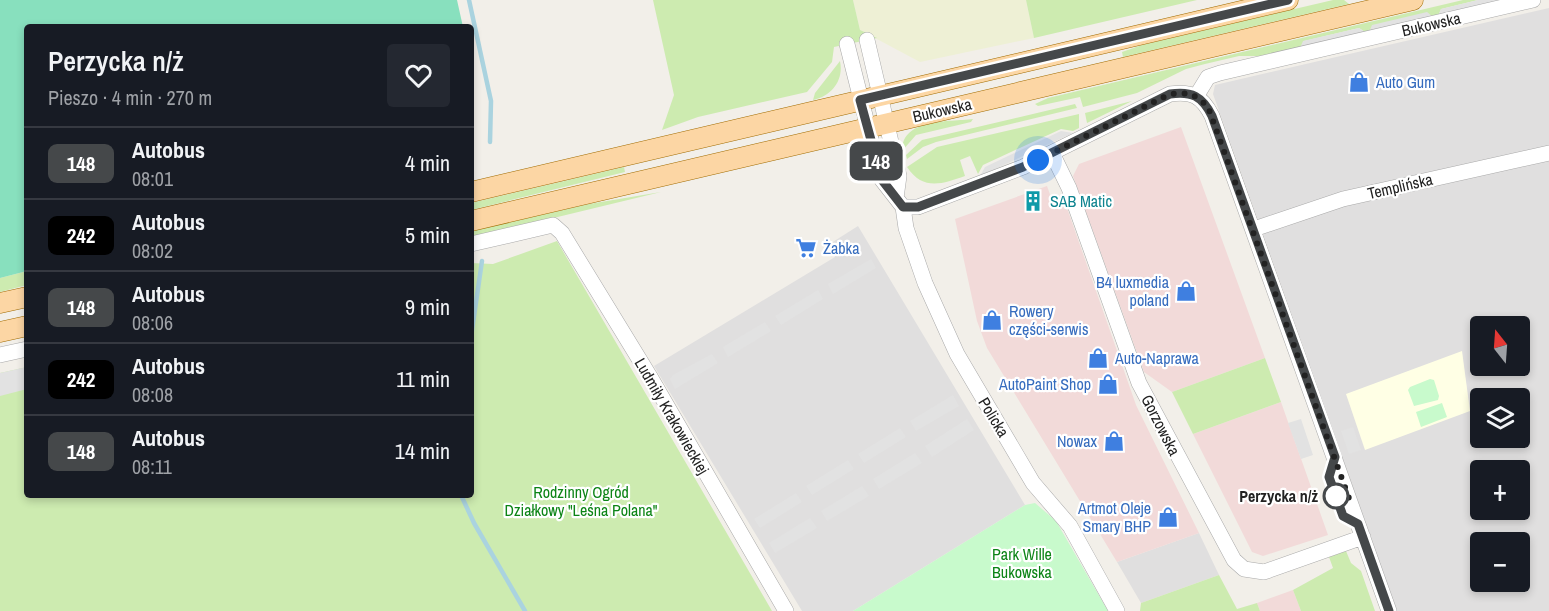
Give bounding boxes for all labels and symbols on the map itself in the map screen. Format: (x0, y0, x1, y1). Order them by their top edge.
street label: Bukowska (1399, 6, 1463, 41)
shop icon: Auto Gum (1347, 70, 1371, 94)
place label: Auto Gum (1375, 71, 1435, 93)
street label: Bukowska (910, 92, 974, 127)
line badge: 148 (842, 142, 910, 180)
your location (1023, 145, 1053, 175)
street label: Templińska (1365, 168, 1435, 204)
building icon: SAB Matic (1021, 189, 1045, 213)
place label: SAB Matic (1050, 190, 1112, 212)
supermarket icon: Żabka (794, 236, 818, 260)
place label: Żabka (823, 237, 860, 259)
place label: B4 luxmedia poland (1096, 271, 1170, 311)
shop icon: B4 luxmedia poland (1174, 279, 1198, 303)
place label: Rowery części-serwis (1009, 300, 1088, 340)
shop icon: Rowery części-serwis (980, 308, 1004, 332)
north arrow (1470, 316, 1530, 376)
shop icon: Auto-Naprawa (1086, 346, 1110, 370)
place label: Auto-Naprawa (1114, 347, 1200, 369)
street label: Ludmiły Krakowieckiej (630, 354, 714, 478)
shop icon: AutoPaint Shop (1096, 372, 1120, 396)
place label: AutoPaint Shop (998, 373, 1091, 395)
street label: Gorzowska (1136, 391, 1186, 460)
street label: Policka (973, 393, 1015, 442)
shop icon: Nowax (1102, 429, 1126, 453)
place label: Nowax (1057, 430, 1097, 452)
park label: Rodzinny Ogród Działkowy "Leśna Polana" (505, 481, 658, 521)
marker: Perzycka n/ż (1323, 483, 1349, 509)
place label: Perzycka n/ż (1239, 485, 1318, 507)
place label: Artmot Oleje Smary BHP (1077, 497, 1151, 537)
shop icon: Artmot Oleje Smary BHP (1156, 505, 1180, 529)
park label: Park Wille Bukowska (992, 543, 1053, 583)

